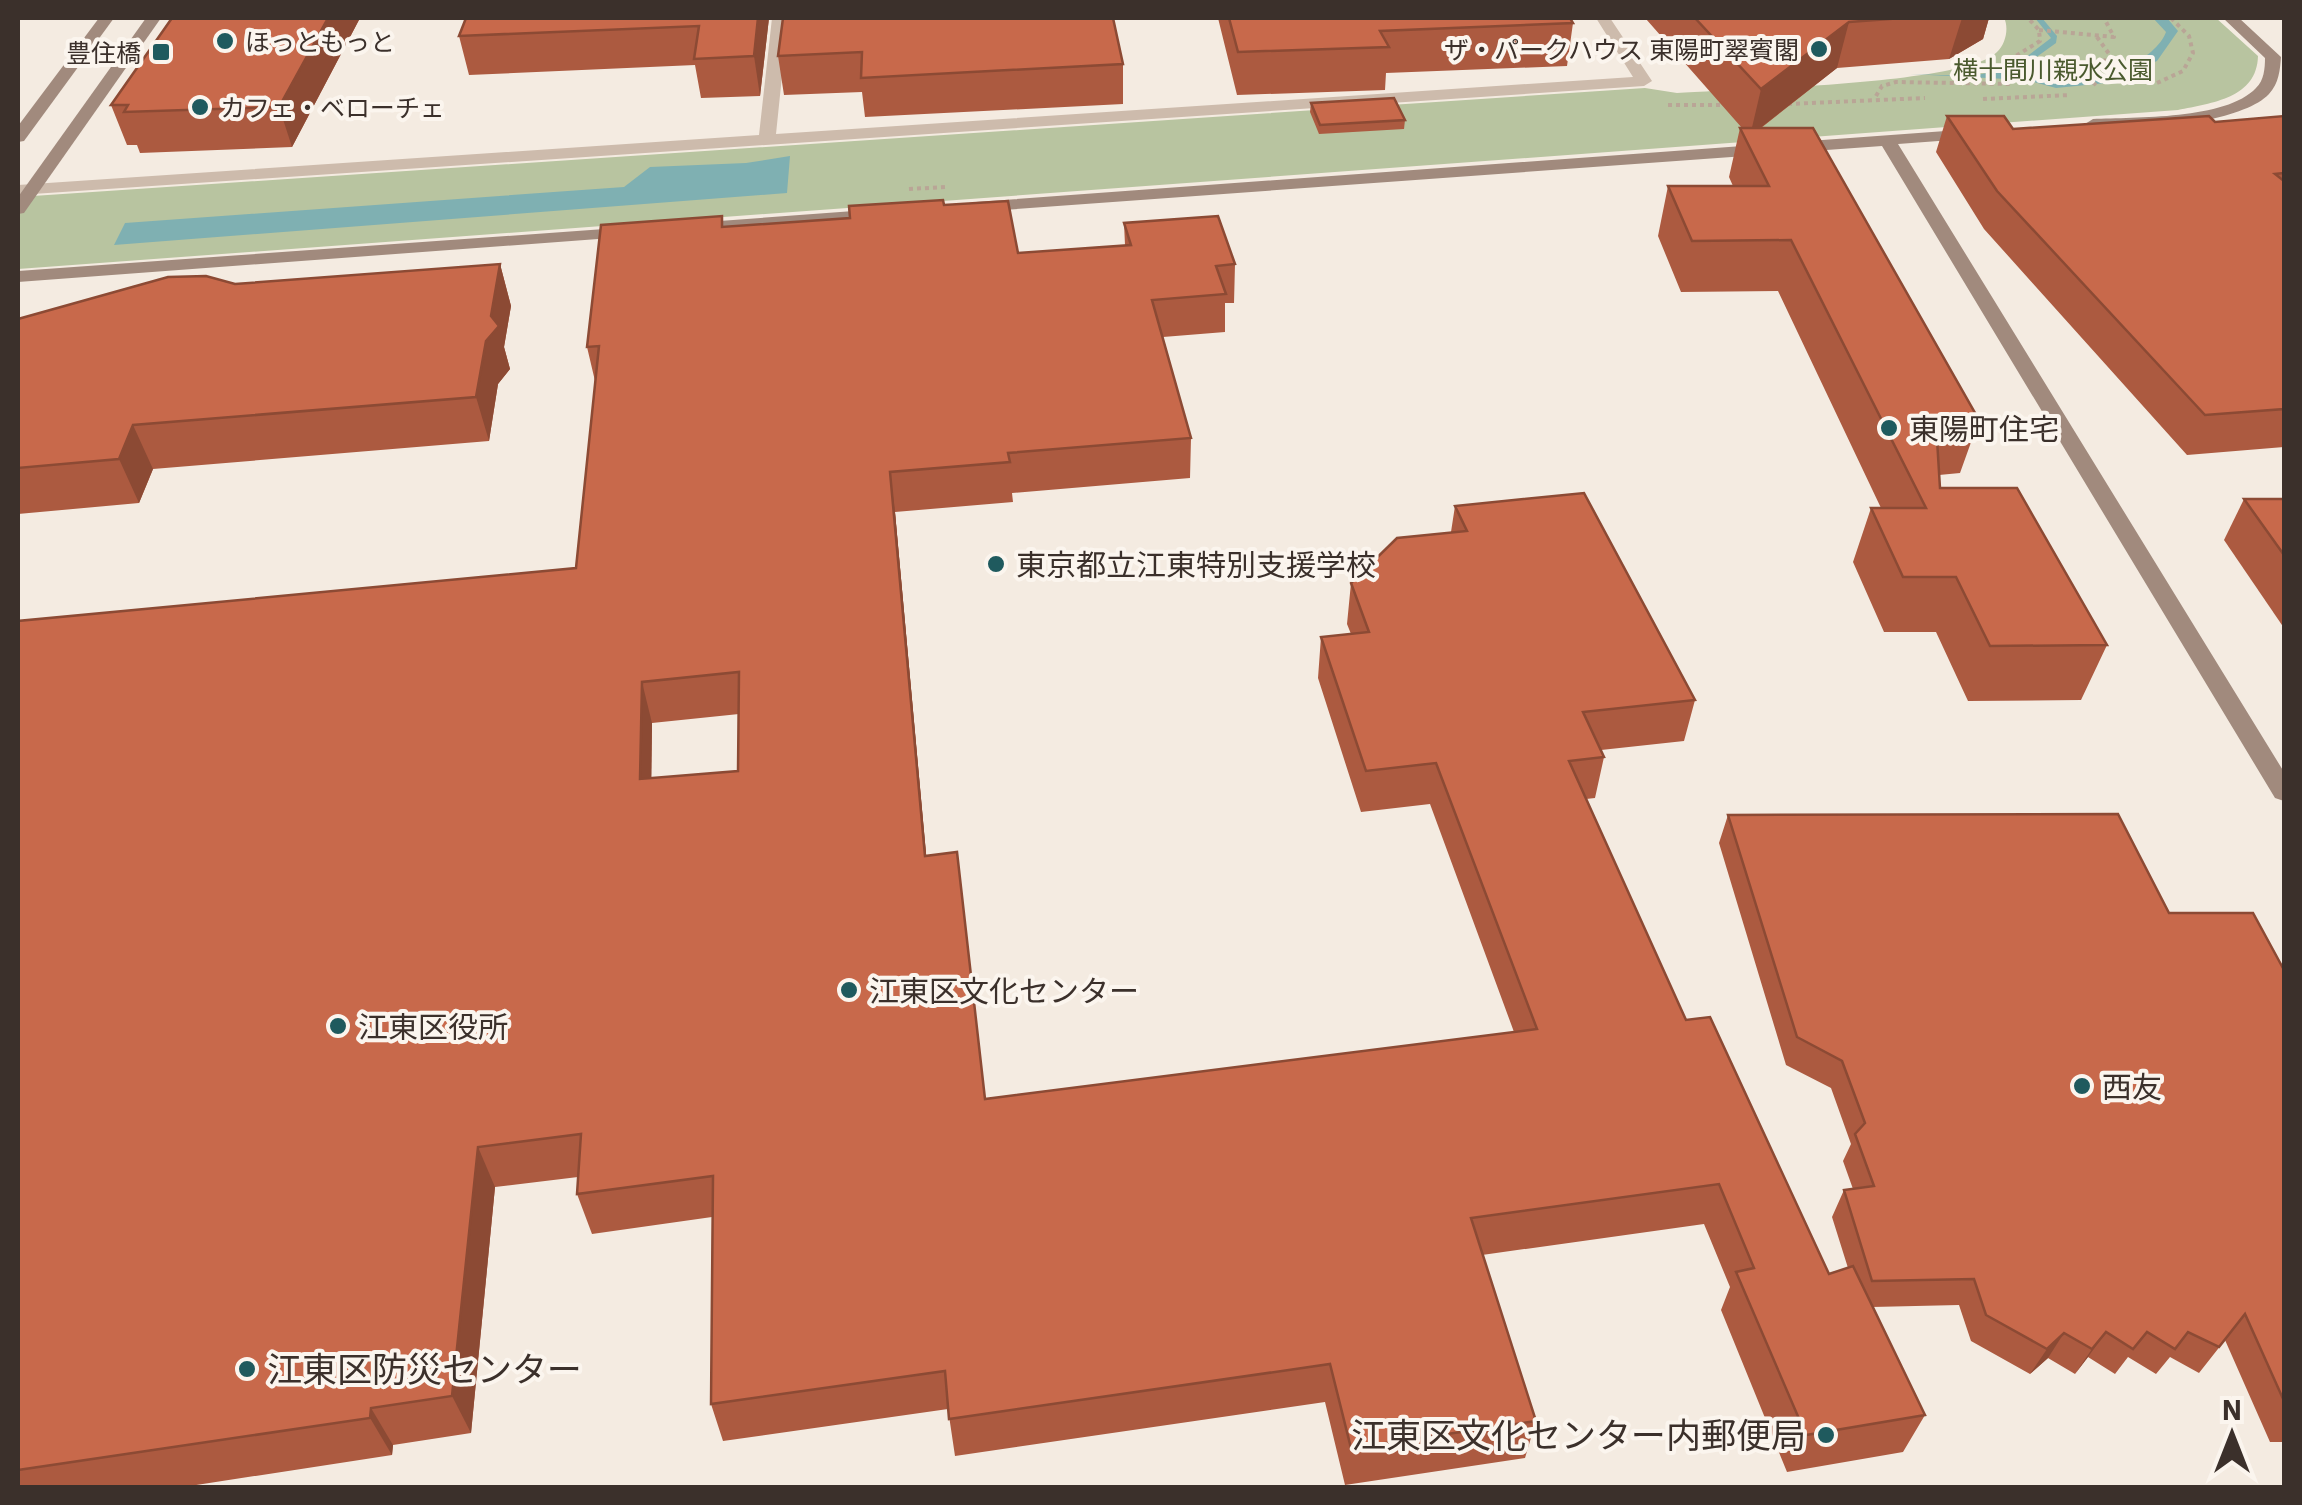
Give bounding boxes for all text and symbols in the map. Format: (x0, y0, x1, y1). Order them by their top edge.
place label: ほっともっと (245, 25, 395, 58)
marker: ほっともっと (214, 30, 236, 52)
place label: ザ・パークハウス 東陽町翠賓閣 (1444, 33, 1799, 66)
place label: 豊住橋 (66, 36, 141, 69)
marker: ザ・パークハウス 東陽町翠賓閣 (1808, 38, 1830, 60)
marker: 豊住橋 (150, 41, 172, 63)
park label: 横十間川親水公園 (1953, 53, 2153, 86)
place label: カフェ・ベローチェ (220, 91, 445, 124)
marker: カフェ・ベローチェ (189, 96, 211, 118)
place label: 東陽町住宅 (1909, 409, 2059, 448)
marker: 東陽町住宅 (1878, 417, 1900, 439)
place label: 東京都立江東特別支援学校 (1016, 545, 1376, 584)
marker: 東京都立江東特別支援学校 (985, 553, 1007, 575)
place label: 江東区文化センター (869, 971, 1139, 1010)
marker: 江東区文化センター (838, 979, 860, 1001)
place label: 江東区役所 (358, 1007, 508, 1046)
marker: 江東区役所 (327, 1015, 349, 1037)
place label: 西友 (2102, 1067, 2162, 1106)
marker: 西友 (2071, 1075, 2093, 1097)
place label: 江東区防災センター (267, 1346, 582, 1392)
marker: 江東区防災センター (236, 1358, 258, 1380)
north arrow (2182, 1385, 2282, 1485)
text: N (2222, 1391, 2242, 1428)
place label: 江東区文化センター内郵便局 (1351, 1412, 1806, 1458)
marker: 江東区文化センター内郵便局 (1815, 1424, 1837, 1446)

